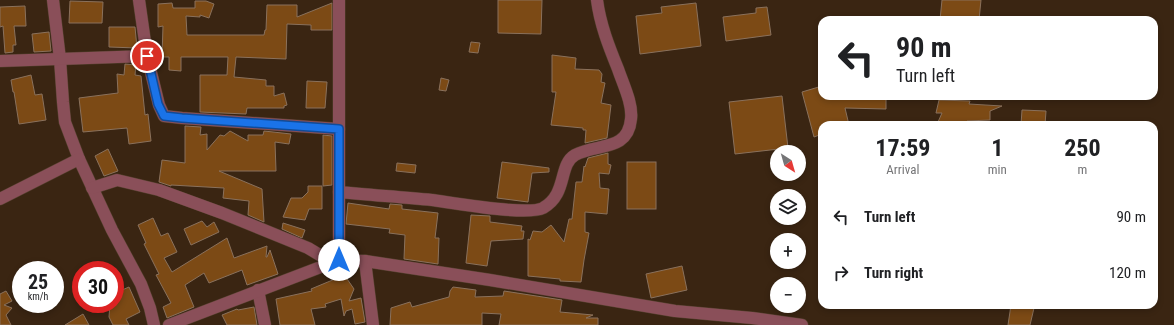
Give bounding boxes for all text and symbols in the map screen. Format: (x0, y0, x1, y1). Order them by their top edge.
text: 90 m (896, 31, 952, 64)
icon: left (830, 32, 882, 84)
pin (130, 39, 164, 73)
icon: arrive (136, 45, 158, 67)
text: Turn left (896, 65, 955, 86)
text: 17:59 (875, 134, 930, 162)
text: 1 (991, 134, 1003, 162)
text: 250 (1064, 134, 1101, 162)
north arrow (770, 145, 806, 181)
map controls (770, 145, 806, 313)
text: Arrival (886, 162, 919, 177)
text: min (988, 162, 1007, 177)
text: m (1078, 162, 1087, 177)
button: layers (770, 189, 806, 225)
icon: left (830, 206, 852, 228)
text: Turn left (864, 208, 915, 226)
text: 90 m (1116, 208, 1146, 226)
button: + (770, 233, 806, 269)
position arrow (318, 239, 360, 281)
speed limit sign: 30 (72, 261, 124, 313)
icon: right (830, 262, 852, 284)
text: Turn right (864, 264, 923, 282)
text: 120 m (1109, 264, 1146, 282)
text: 25 (28, 270, 48, 294)
button: − (770, 277, 806, 313)
text: km/h (28, 291, 48, 302)

